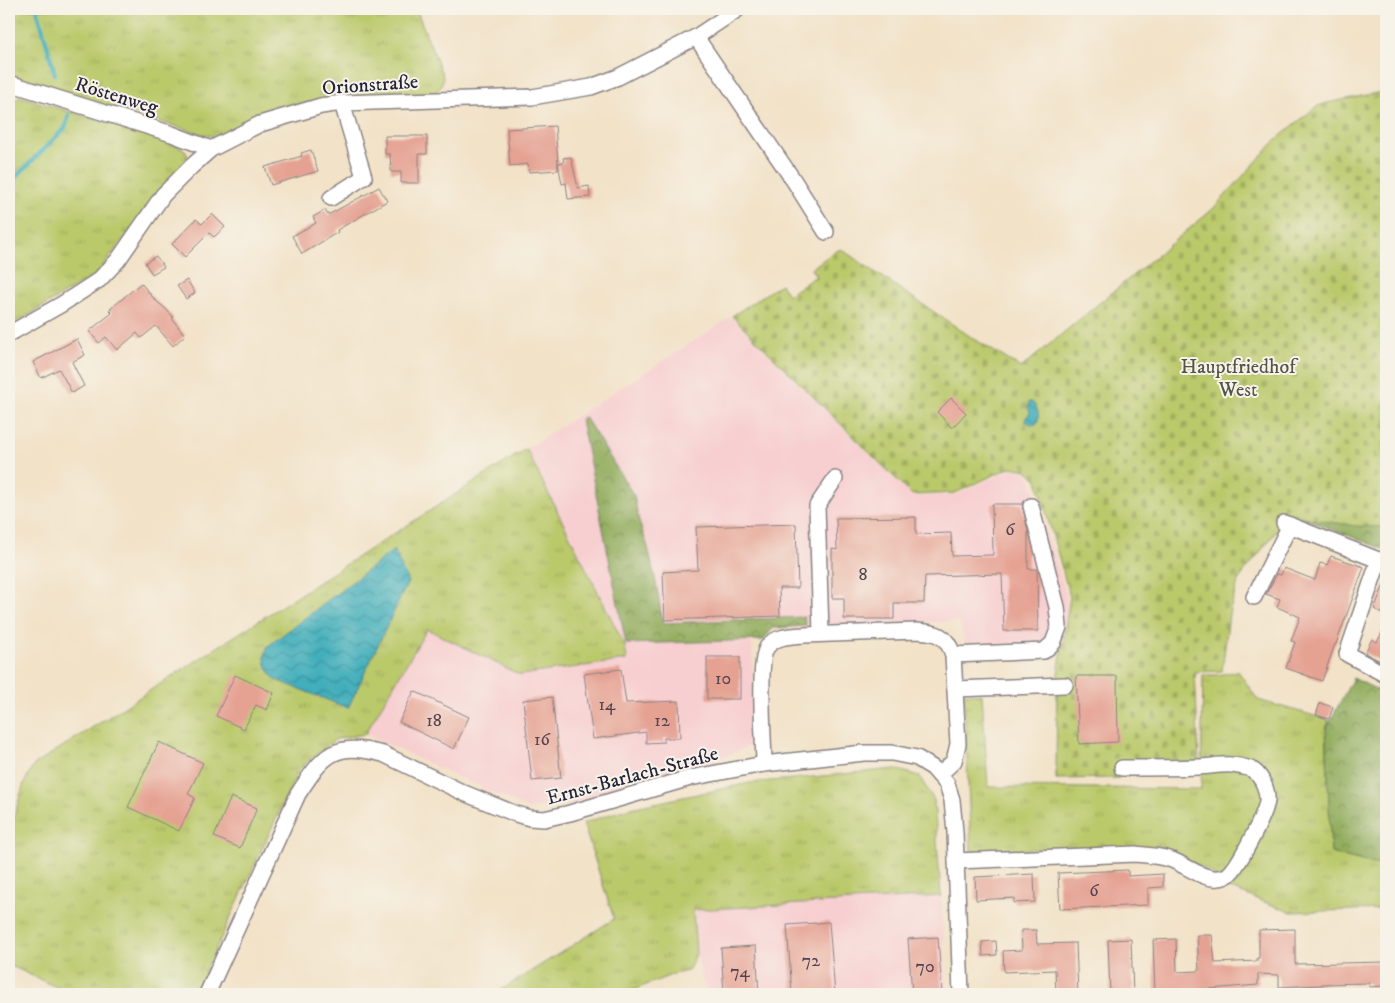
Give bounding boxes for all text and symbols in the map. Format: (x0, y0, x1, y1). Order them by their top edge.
street label: Orionstraße (321, 70, 419, 101)
street label: Röstenweg (72, 72, 161, 121)
park label: Hauptfriedhof West (1180, 355, 1299, 403)
house number: 6 (1005, 519, 1015, 541)
house number: 8 (858, 564, 868, 586)
house number: 10 (715, 668, 731, 690)
house number: 14 (599, 694, 616, 716)
house number: 18 (426, 710, 442, 732)
house number: 12 (654, 710, 670, 732)
house number: 16 (534, 729, 551, 751)
street label: Ernst-Barlach-Straße (544, 742, 721, 811)
house number: 6 (1089, 880, 1099, 902)
house number: 72 (802, 950, 820, 972)
house number: 70 (915, 956, 935, 978)
house number: 74 (730, 961, 750, 983)

